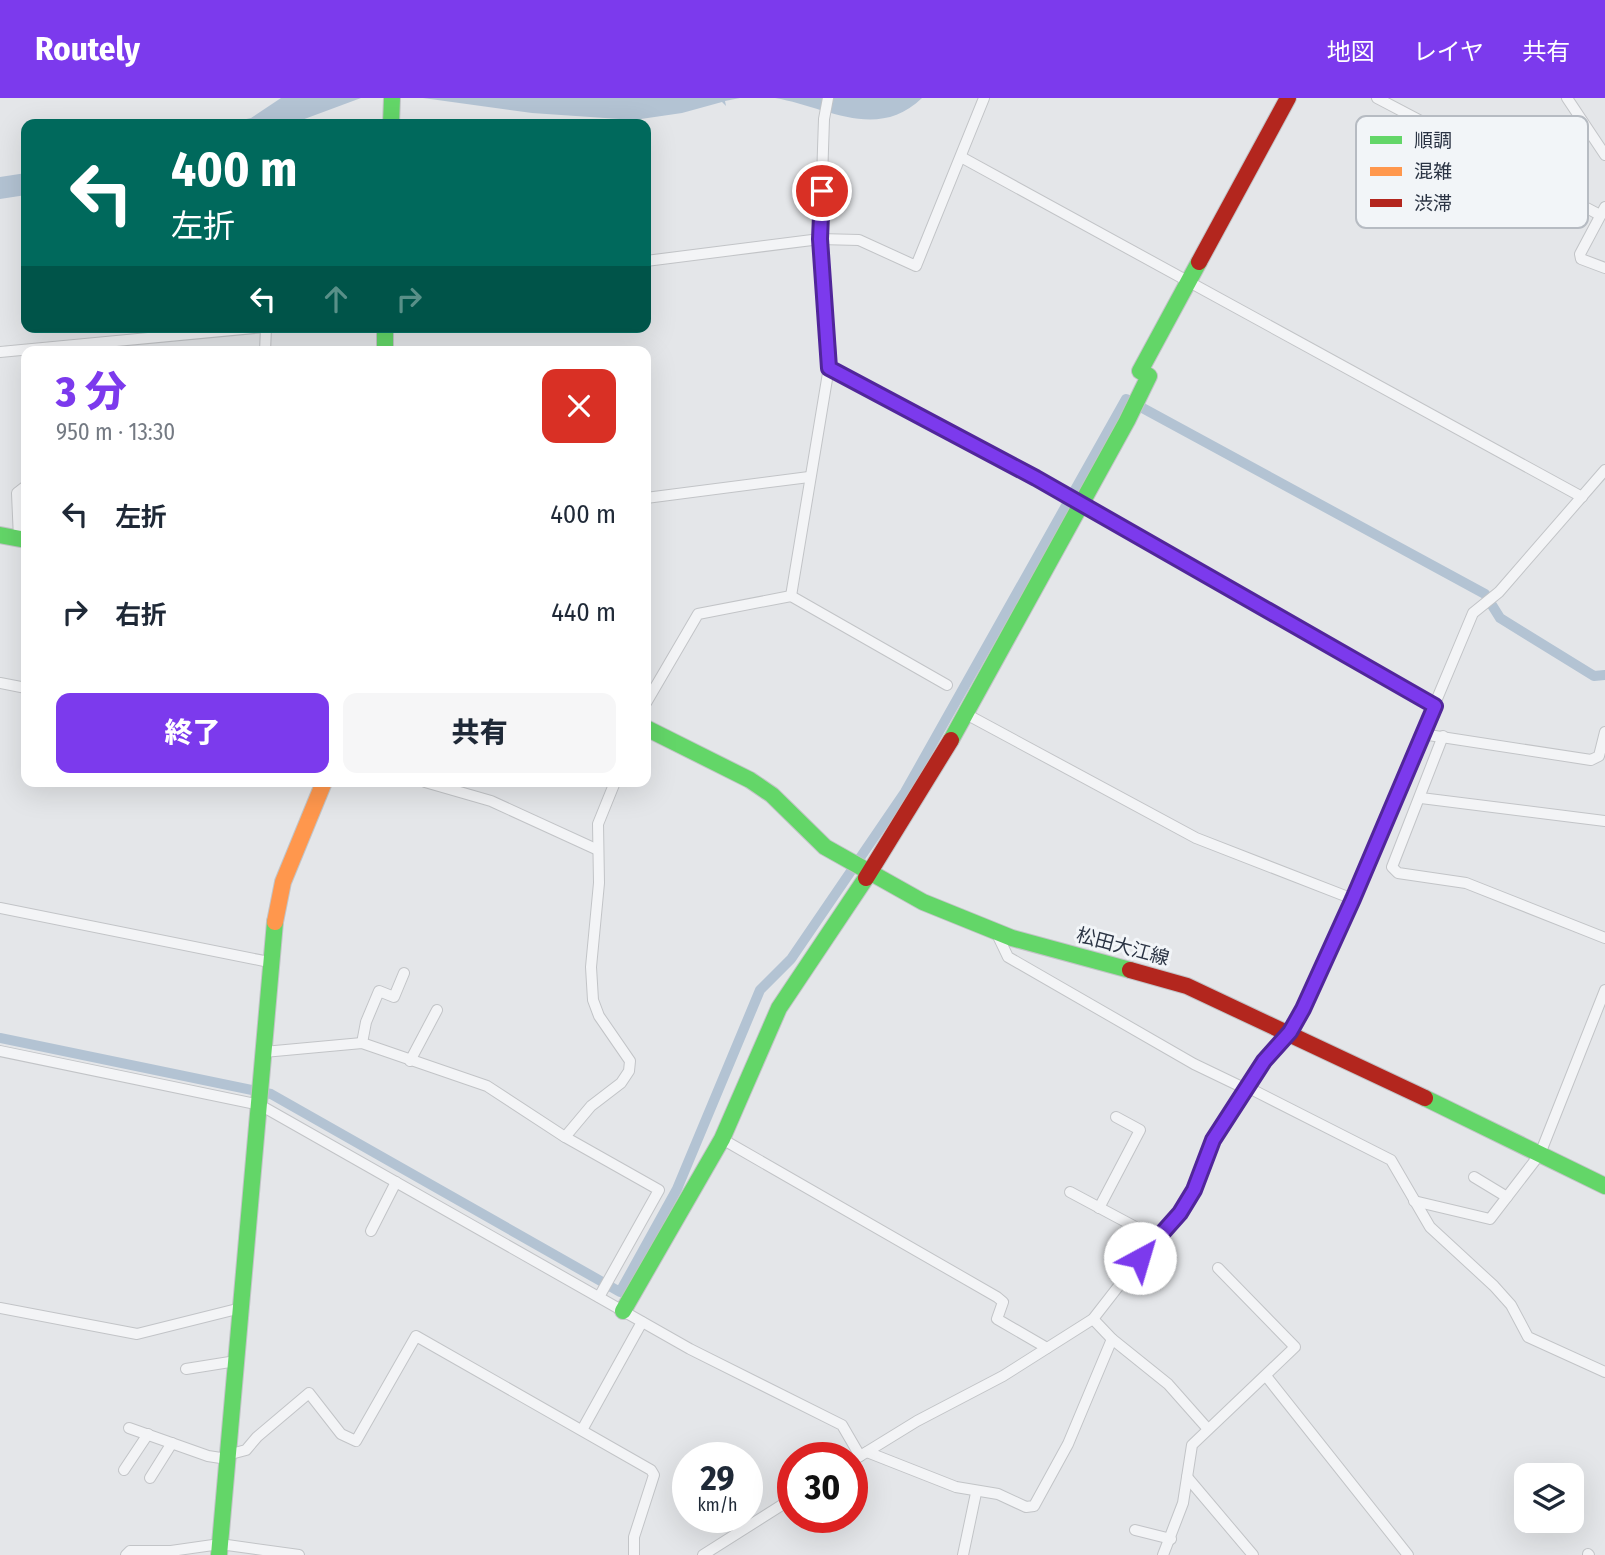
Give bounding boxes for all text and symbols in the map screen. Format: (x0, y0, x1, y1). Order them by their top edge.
text: Routely (35, 29, 140, 69)
text: 地図 (1327, 38, 1375, 66)
text: レイヤ (1413, 38, 1484, 66)
text: 共有 (1522, 38, 1570, 66)
legend (1356, 116, 1588, 228)
text: 順調 (1414, 129, 1452, 152)
text: 400 m (171, 140, 297, 199)
icon: left (56, 147, 147, 238)
text: 混雑 (1414, 160, 1452, 183)
pin (792, 161, 852, 221)
icon: arrive (803, 172, 841, 210)
text: 渋滞 (1414, 192, 1452, 215)
text: 左折 (171, 207, 235, 245)
icon: left (244, 280, 282, 318)
icon: ahead (317, 280, 355, 318)
icon: right (390, 280, 428, 318)
text: 3 分 (56, 367, 127, 417)
button: close (542, 369, 616, 443)
text: 950 m · 13:30 (56, 418, 175, 446)
icon: left (56, 495, 94, 533)
text: 400 m (550, 499, 616, 530)
text: 左折 (115, 502, 167, 533)
icon: right (56, 593, 94, 631)
text: 440 m (551, 597, 616, 628)
text: 右折 (115, 600, 167, 631)
button: 終了 (56, 693, 329, 773)
button: 共有 (343, 693, 616, 773)
street label: 松田大江線 (1074, 923, 1172, 970)
position arrow (1103, 1221, 1177, 1295)
speed limit sign: 30 (777, 1442, 868, 1533)
text: 29 (700, 1457, 735, 1499)
map controls (1514, 1463, 1584, 1533)
button: layers (1514, 1463, 1584, 1533)
text: km/h (697, 1494, 738, 1516)

